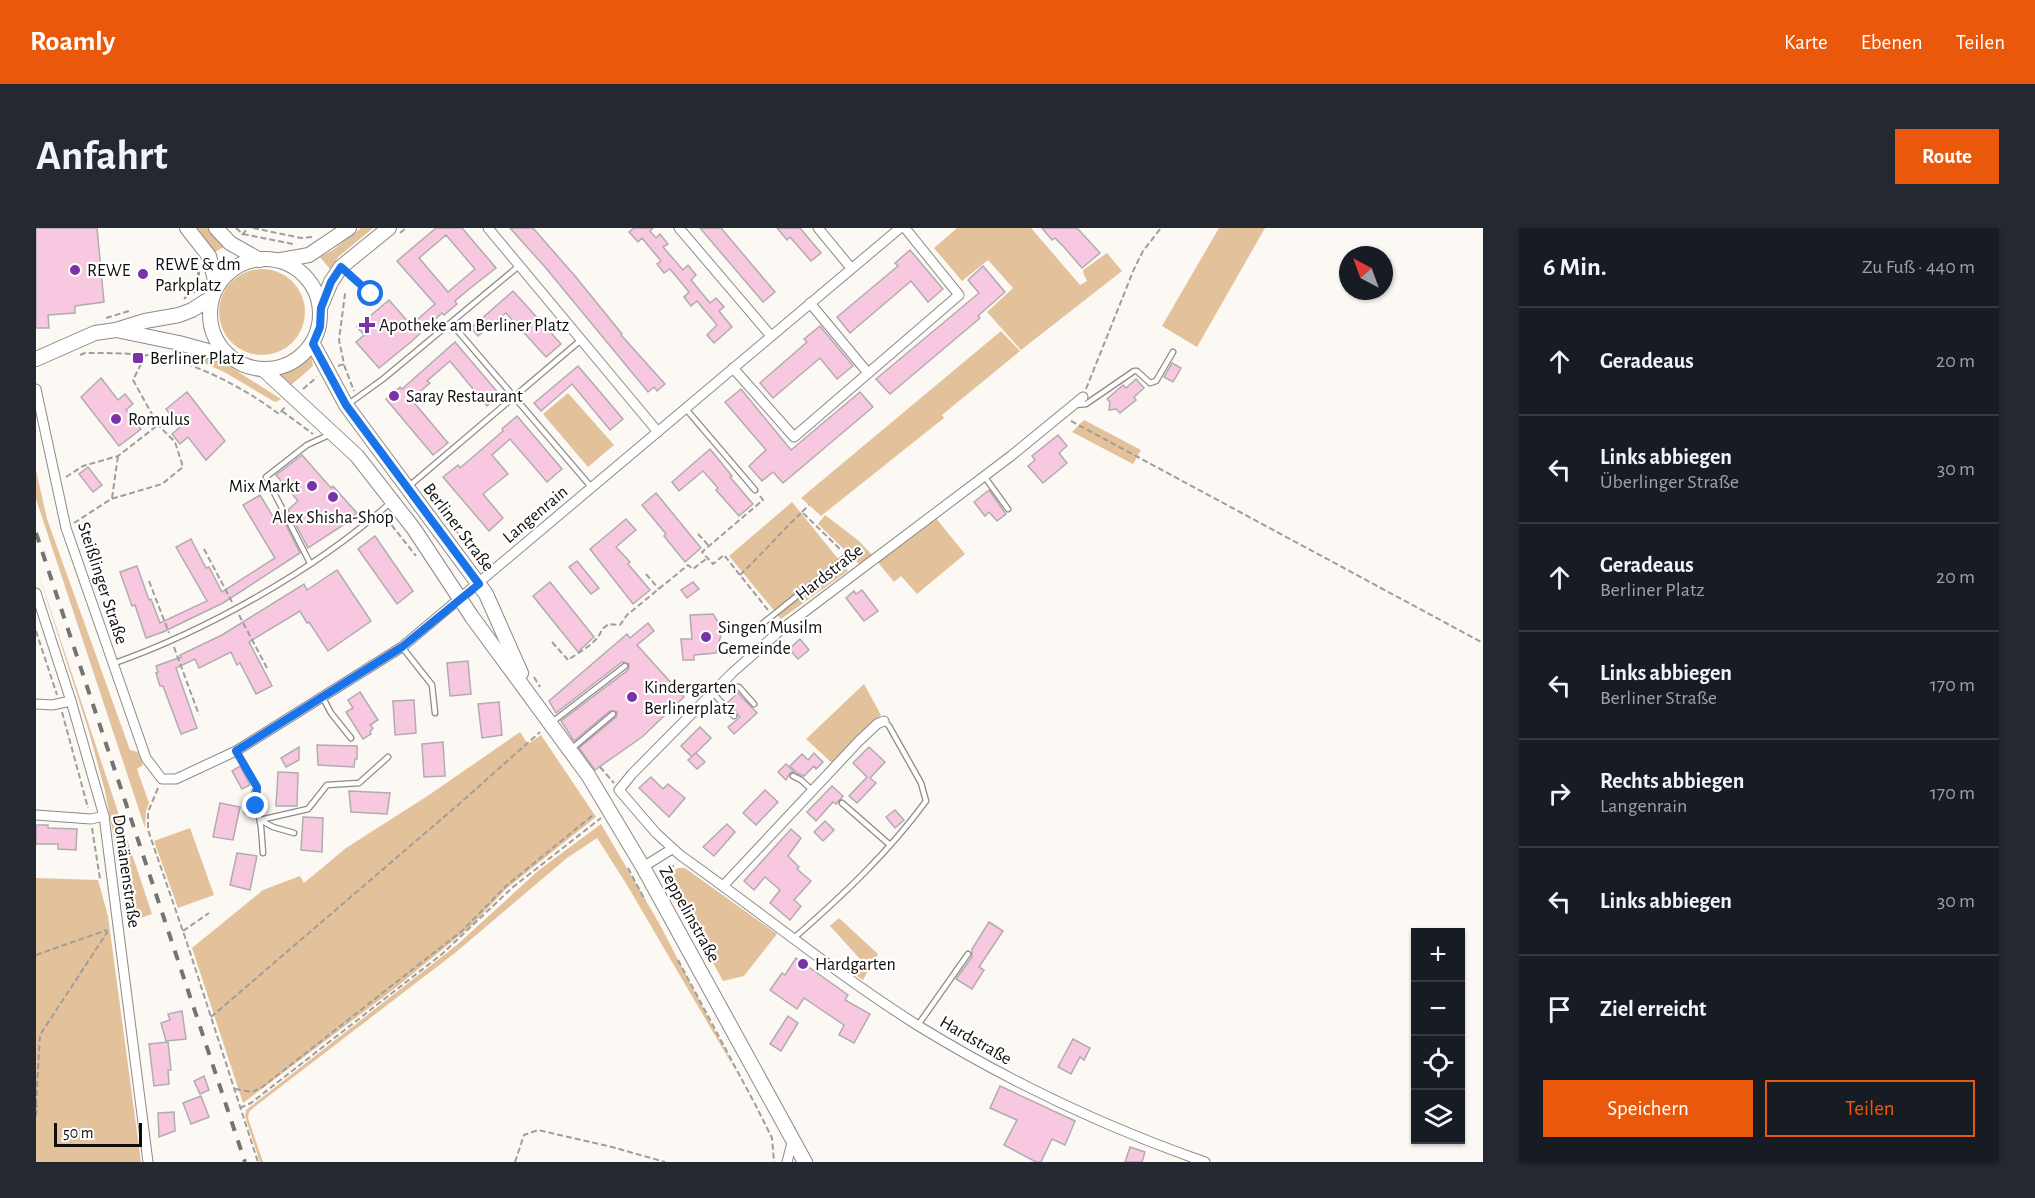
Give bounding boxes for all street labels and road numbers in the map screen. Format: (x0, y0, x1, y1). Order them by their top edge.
street label: Berliner Straße (419, 480, 497, 575)
street label: Langenrain (500, 483, 572, 547)
street label: Steißlinger Straße (74, 520, 130, 647)
street label: Hardstraße (793, 541, 867, 604)
street label: Domänenstraße (109, 813, 143, 929)
street label: Zeppelinstraße (655, 863, 723, 965)
street label: Hardstraße (936, 1013, 1015, 1069)

